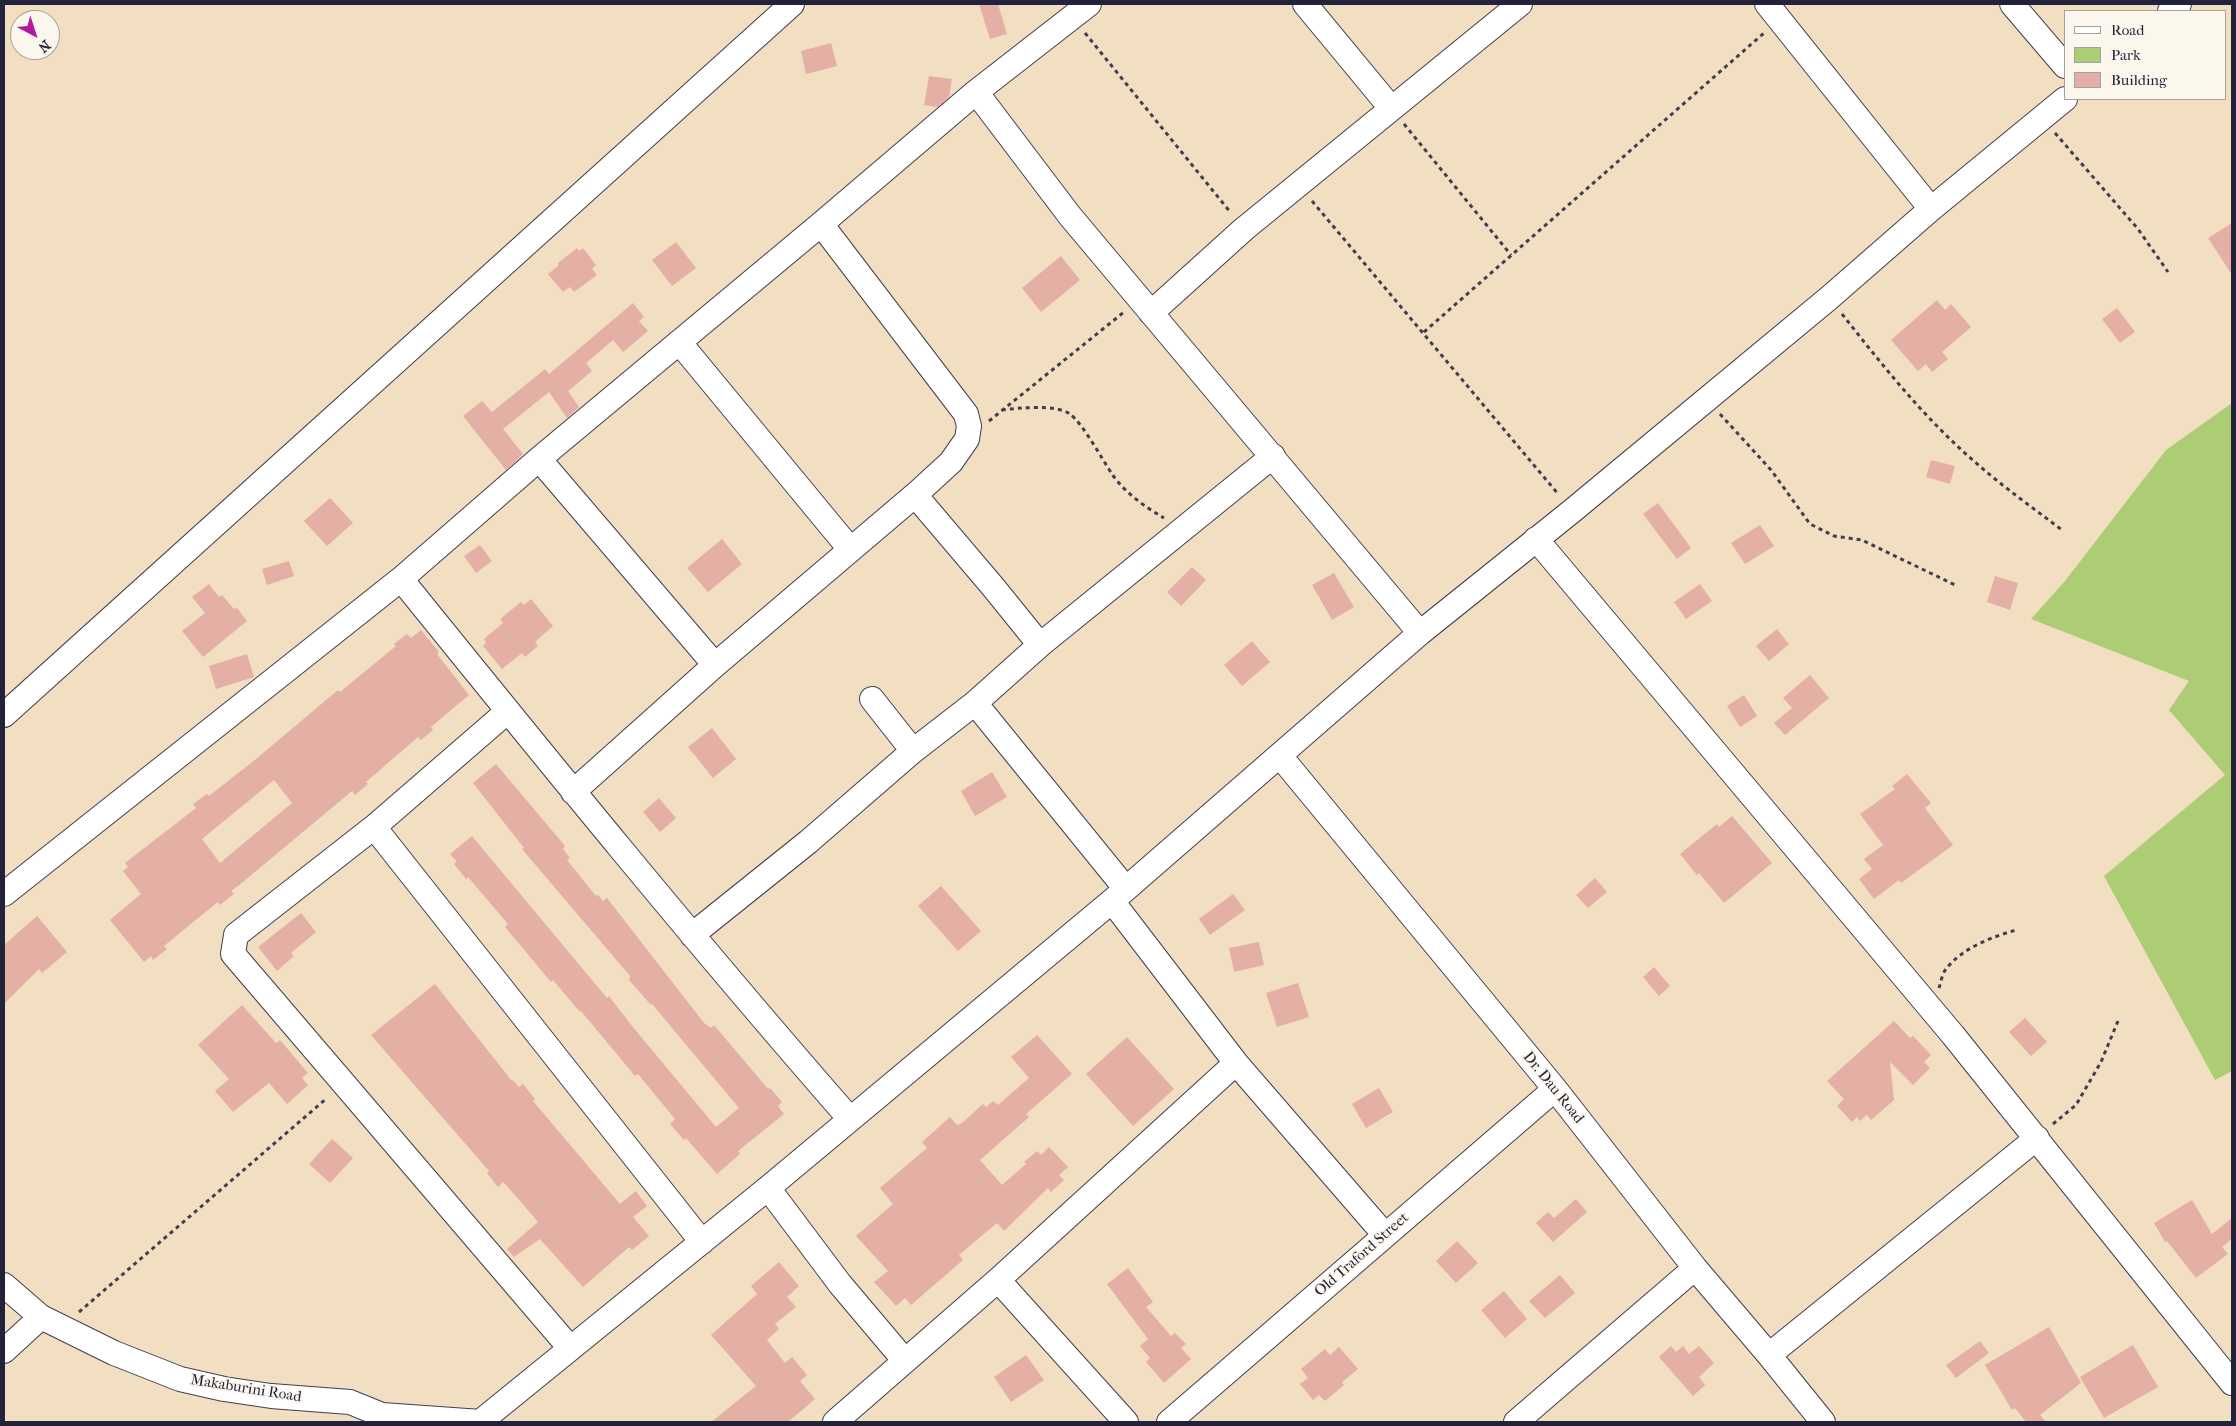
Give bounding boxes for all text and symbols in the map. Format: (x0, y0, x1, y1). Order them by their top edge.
north arrow (10, 10, 60, 60)
legend (2064, 10, 2226, 100)
text: Road (2111, 21, 2144, 39)
text: N (35, 36, 54, 56)
text: Park (2111, 46, 2141, 64)
text: Building (2111, 71, 2167, 89)
street label: Dr. Dau Road (1519, 1049, 1587, 1127)
street label: Old Traford Street (1311, 1209, 1413, 1301)
street label: Makaburini Road (189, 1371, 303, 1407)

